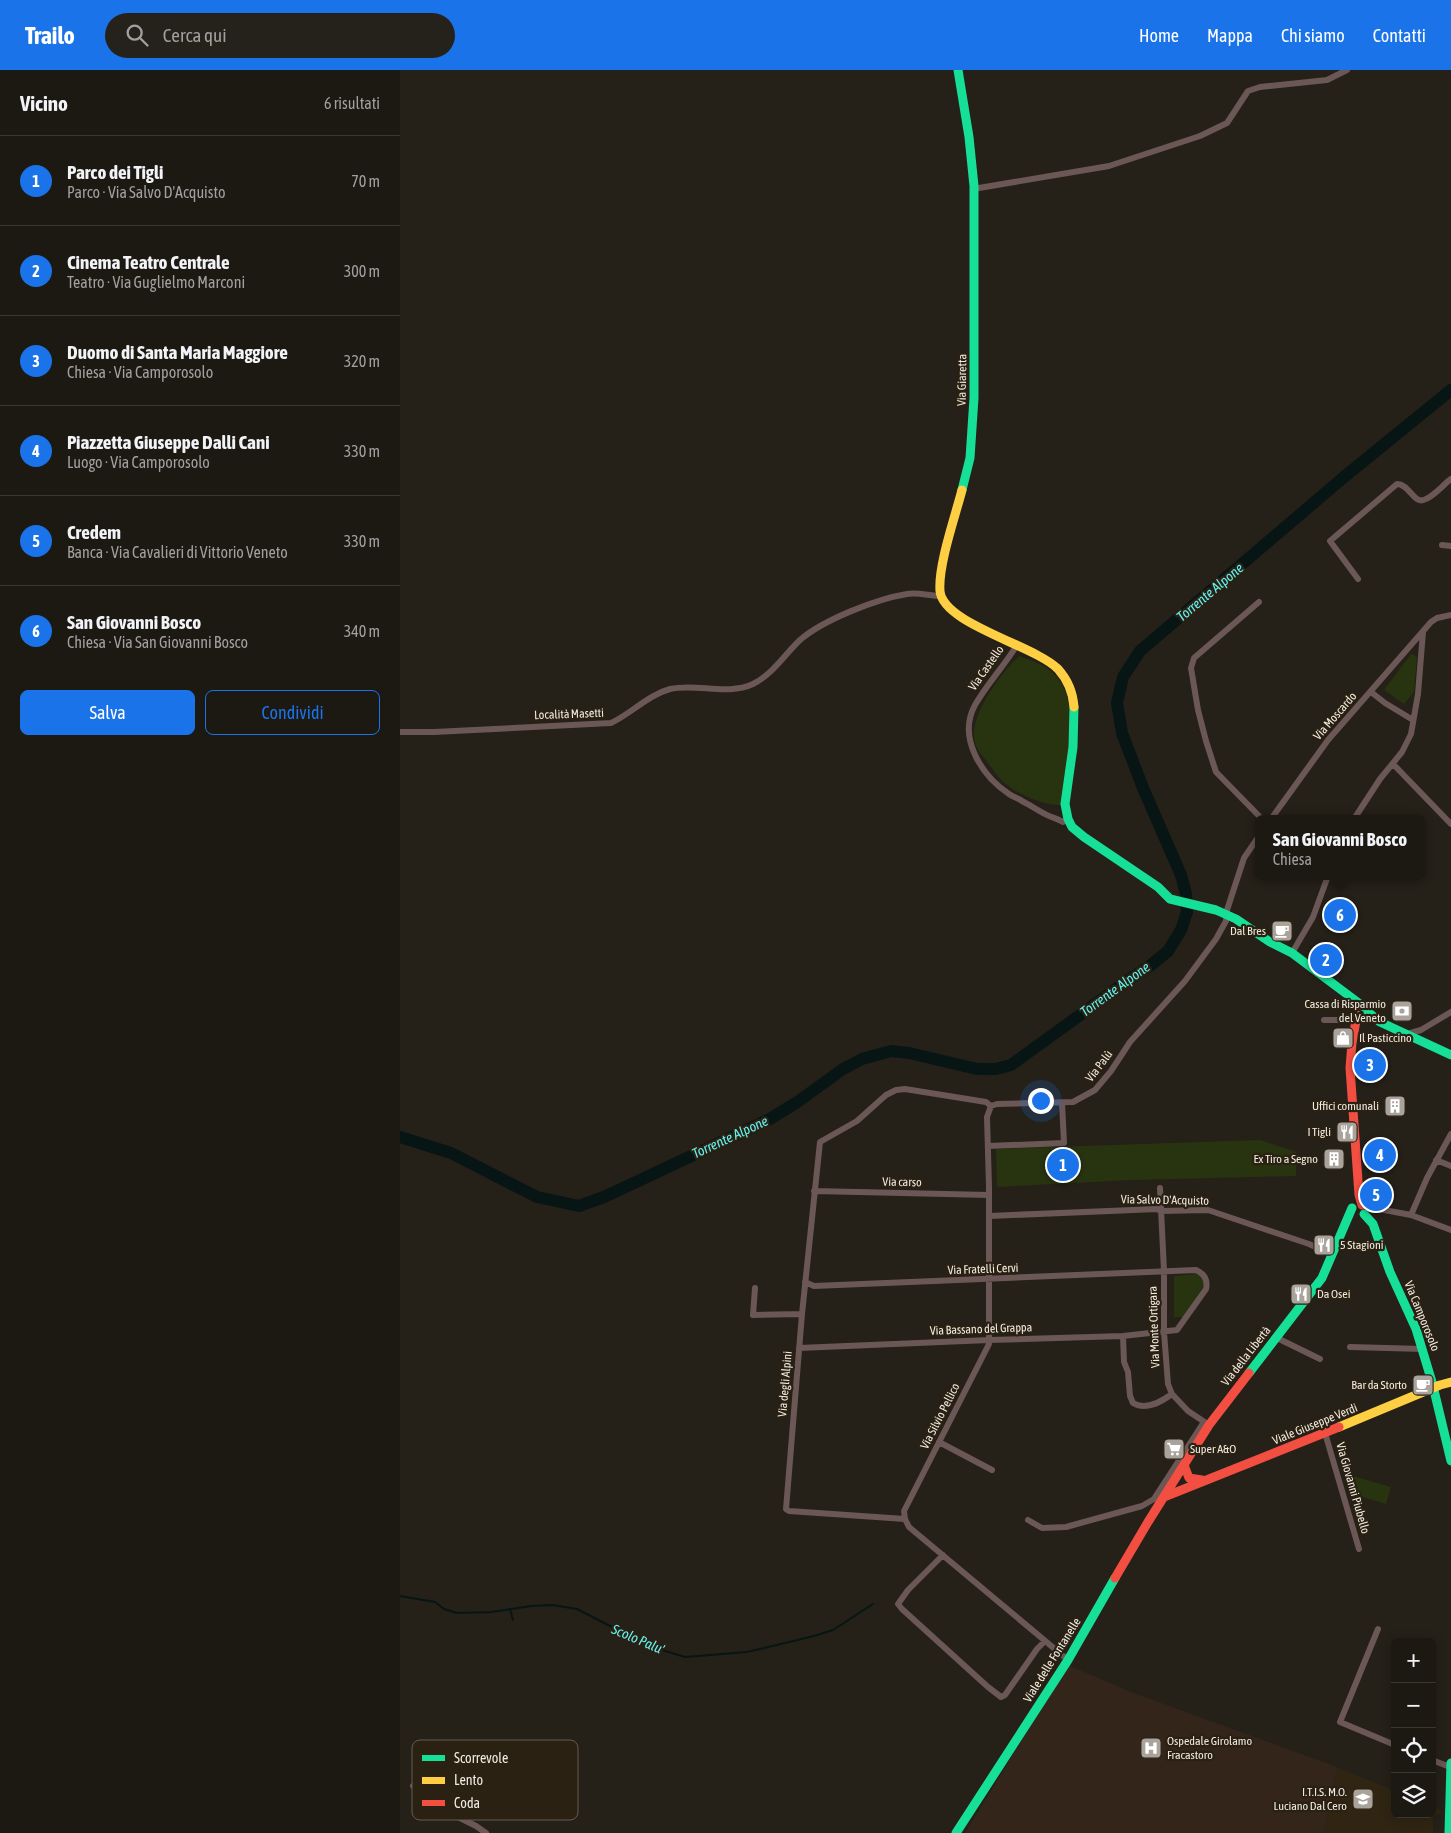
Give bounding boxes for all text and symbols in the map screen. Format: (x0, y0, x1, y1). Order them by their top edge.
search box (105, 13, 455, 58)
icon: search (123, 21, 151, 49)
text: Trailo (25, 22, 75, 49)
text: Cerca qui (163, 24, 227, 46)
text: Home (1139, 25, 1179, 46)
text: Mappa (1207, 25, 1253, 46)
text: Chi siamo (1281, 25, 1345, 46)
text: Contatti (1373, 25, 1426, 46)
text: Vicino (20, 91, 68, 115)
text: 6 risultati (324, 94, 380, 112)
text: Parco dei Tigli (67, 161, 163, 183)
text: 1 (32, 172, 40, 190)
text: 70 m (351, 172, 380, 190)
text: Parco · Via Salvo D'Acquisto (67, 183, 225, 201)
text: Cinema Teatro Centrale (67, 251, 230, 273)
text: 2 (32, 262, 40, 280)
text: 300 m (344, 262, 380, 280)
text: Teatro · Via Guglielmo Marconi (67, 273, 245, 291)
text: Duomo di Santa Maria Maggiore (67, 341, 288, 363)
text: 3 (32, 352, 40, 370)
text: 320 m (344, 352, 380, 370)
street label: Via Giaretta (955, 354, 969, 406)
text: Chiesa · Via Camporosolo (67, 363, 213, 381)
text: Piazzetta Giuseppe Dalli Cani (67, 431, 270, 453)
text: 4 (32, 442, 40, 460)
text: 330 m (344, 442, 380, 460)
text: Luogo · Via Camporosolo (67, 453, 210, 471)
text: Credem (67, 521, 121, 543)
text: 5 (32, 532, 40, 550)
text: 330 m (344, 532, 380, 550)
text: Banca · Via Cavalieri di Vittorio Veneto (67, 543, 288, 561)
water label: Torrente Alpone (1173, 560, 1247, 624)
text: San Giovanni Bosco (67, 611, 201, 633)
text: 6 (32, 622, 40, 640)
text: 340 m (344, 622, 380, 640)
text: Chiesa · Via San Giovanni Bosco (67, 633, 248, 651)
street label: Via Castello (965, 642, 1007, 693)
street label: Via Moscardo (1310, 689, 1360, 743)
button: Salva (20, 690, 195, 735)
button: Condividi (205, 690, 380, 735)
street label: Località Masetti (534, 706, 604, 722)
popup (1255, 815, 1425, 880)
text: San Giovanni Bosco (1273, 828, 1407, 850)
text: Chiesa (1273, 850, 1312, 868)
pin: 6 (1324, 896, 1356, 934)
cafe icon: Dal Bres (1270, 919, 1294, 943)
place label: Dal Bres (1230, 924, 1266, 938)
pin: 2 (1310, 941, 1342, 979)
water label: Torrente Alpone (1077, 958, 1153, 1020)
place label: Cassa di Risparmio del Veneto (1304, 997, 1386, 1025)
bank icon: Cassa di Risparmio del Veneto (1390, 999, 1414, 1023)
shop icon: Il Pasticcino (1331, 1026, 1355, 1050)
place label: Il Pasticcino (1359, 1031, 1412, 1045)
pin: 3 (1354, 1046, 1386, 1084)
street label: Via Palù (1083, 1047, 1116, 1085)
your location (1028, 1088, 1054, 1114)
building icon: Uffici comunali (1383, 1094, 1407, 1118)
place label: Uffici comunali (1312, 1099, 1379, 1113)
water label: Torrente Alpone (689, 1112, 771, 1162)
restaurant icon: I Tigli (1335, 1120, 1359, 1144)
place label: I Tigli (1307, 1125, 1331, 1139)
pin: 4 (1364, 1136, 1396, 1174)
pin: 1 (1047, 1146, 1079, 1184)
building icon: Ex Tiro a Segno (1322, 1147, 1346, 1171)
place label: Ex Tiro a Segno (1253, 1152, 1318, 1166)
street label: Via carso (882, 1175, 922, 1189)
pin: 5 (1360, 1176, 1392, 1214)
street label: Via Salvo D'Acquisto (1121, 1192, 1210, 1208)
restaurant icon: 5 Stagioni (1312, 1233, 1336, 1257)
place label: 5 Stagioni (1340, 1238, 1384, 1252)
street label: Via Fratelli Cervi (947, 1261, 1019, 1277)
street label: Via Camporosolo (1402, 1279, 1443, 1354)
restaurant icon: Da Osei (1289, 1282, 1313, 1306)
street label: Via Monte Ortigara (1146, 1286, 1162, 1368)
place label: Da Osei (1317, 1287, 1350, 1301)
street label: Via Bassano del Grappa (930, 1320, 1032, 1338)
street label: Via della Libertà (1218, 1323, 1274, 1389)
street label: Via degli Alpini (775, 1351, 795, 1417)
cafe icon: Bar da Storto (1411, 1373, 1435, 1397)
place label: Bar da Storto (1351, 1378, 1407, 1392)
street label: Via Silvio Pellico (917, 1380, 963, 1451)
street label: Viale Giuseppe Verdi (1270, 1401, 1360, 1447)
supermarket icon: Super A&O (1162, 1437, 1186, 1461)
street label: Via Giovanni Piubello (1333, 1441, 1373, 1536)
place label: Super A&O (1190, 1442, 1236, 1456)
street label: Viale delle Fontanelle (1020, 1615, 1084, 1705)
water label: Scolo Palu' (608, 1620, 667, 1658)
map controls (1391, 1638, 1436, 1818)
button: + (1391, 1638, 1436, 1683)
button: − (1391, 1683, 1436, 1728)
button: locate (1391, 1728, 1436, 1773)
place label: Ospedale Girolamo Fracastoro (1167, 1734, 1252, 1762)
hospital icon: Ospedale Girolamo Fracastoro (1139, 1736, 1163, 1760)
legend (412, 1740, 578, 1820)
text: Scorrevole (454, 1750, 508, 1766)
text: Lento (454, 1772, 483, 1788)
button: layers (1391, 1773, 1436, 1818)
place label: I.T.I.S. M.O. Luciano Dal Cero (1274, 1785, 1347, 1813)
school or university icon: I.T.I.S. M.O. Luciano Dal Cero (1351, 1787, 1375, 1811)
text: Coda (454, 1795, 480, 1811)

